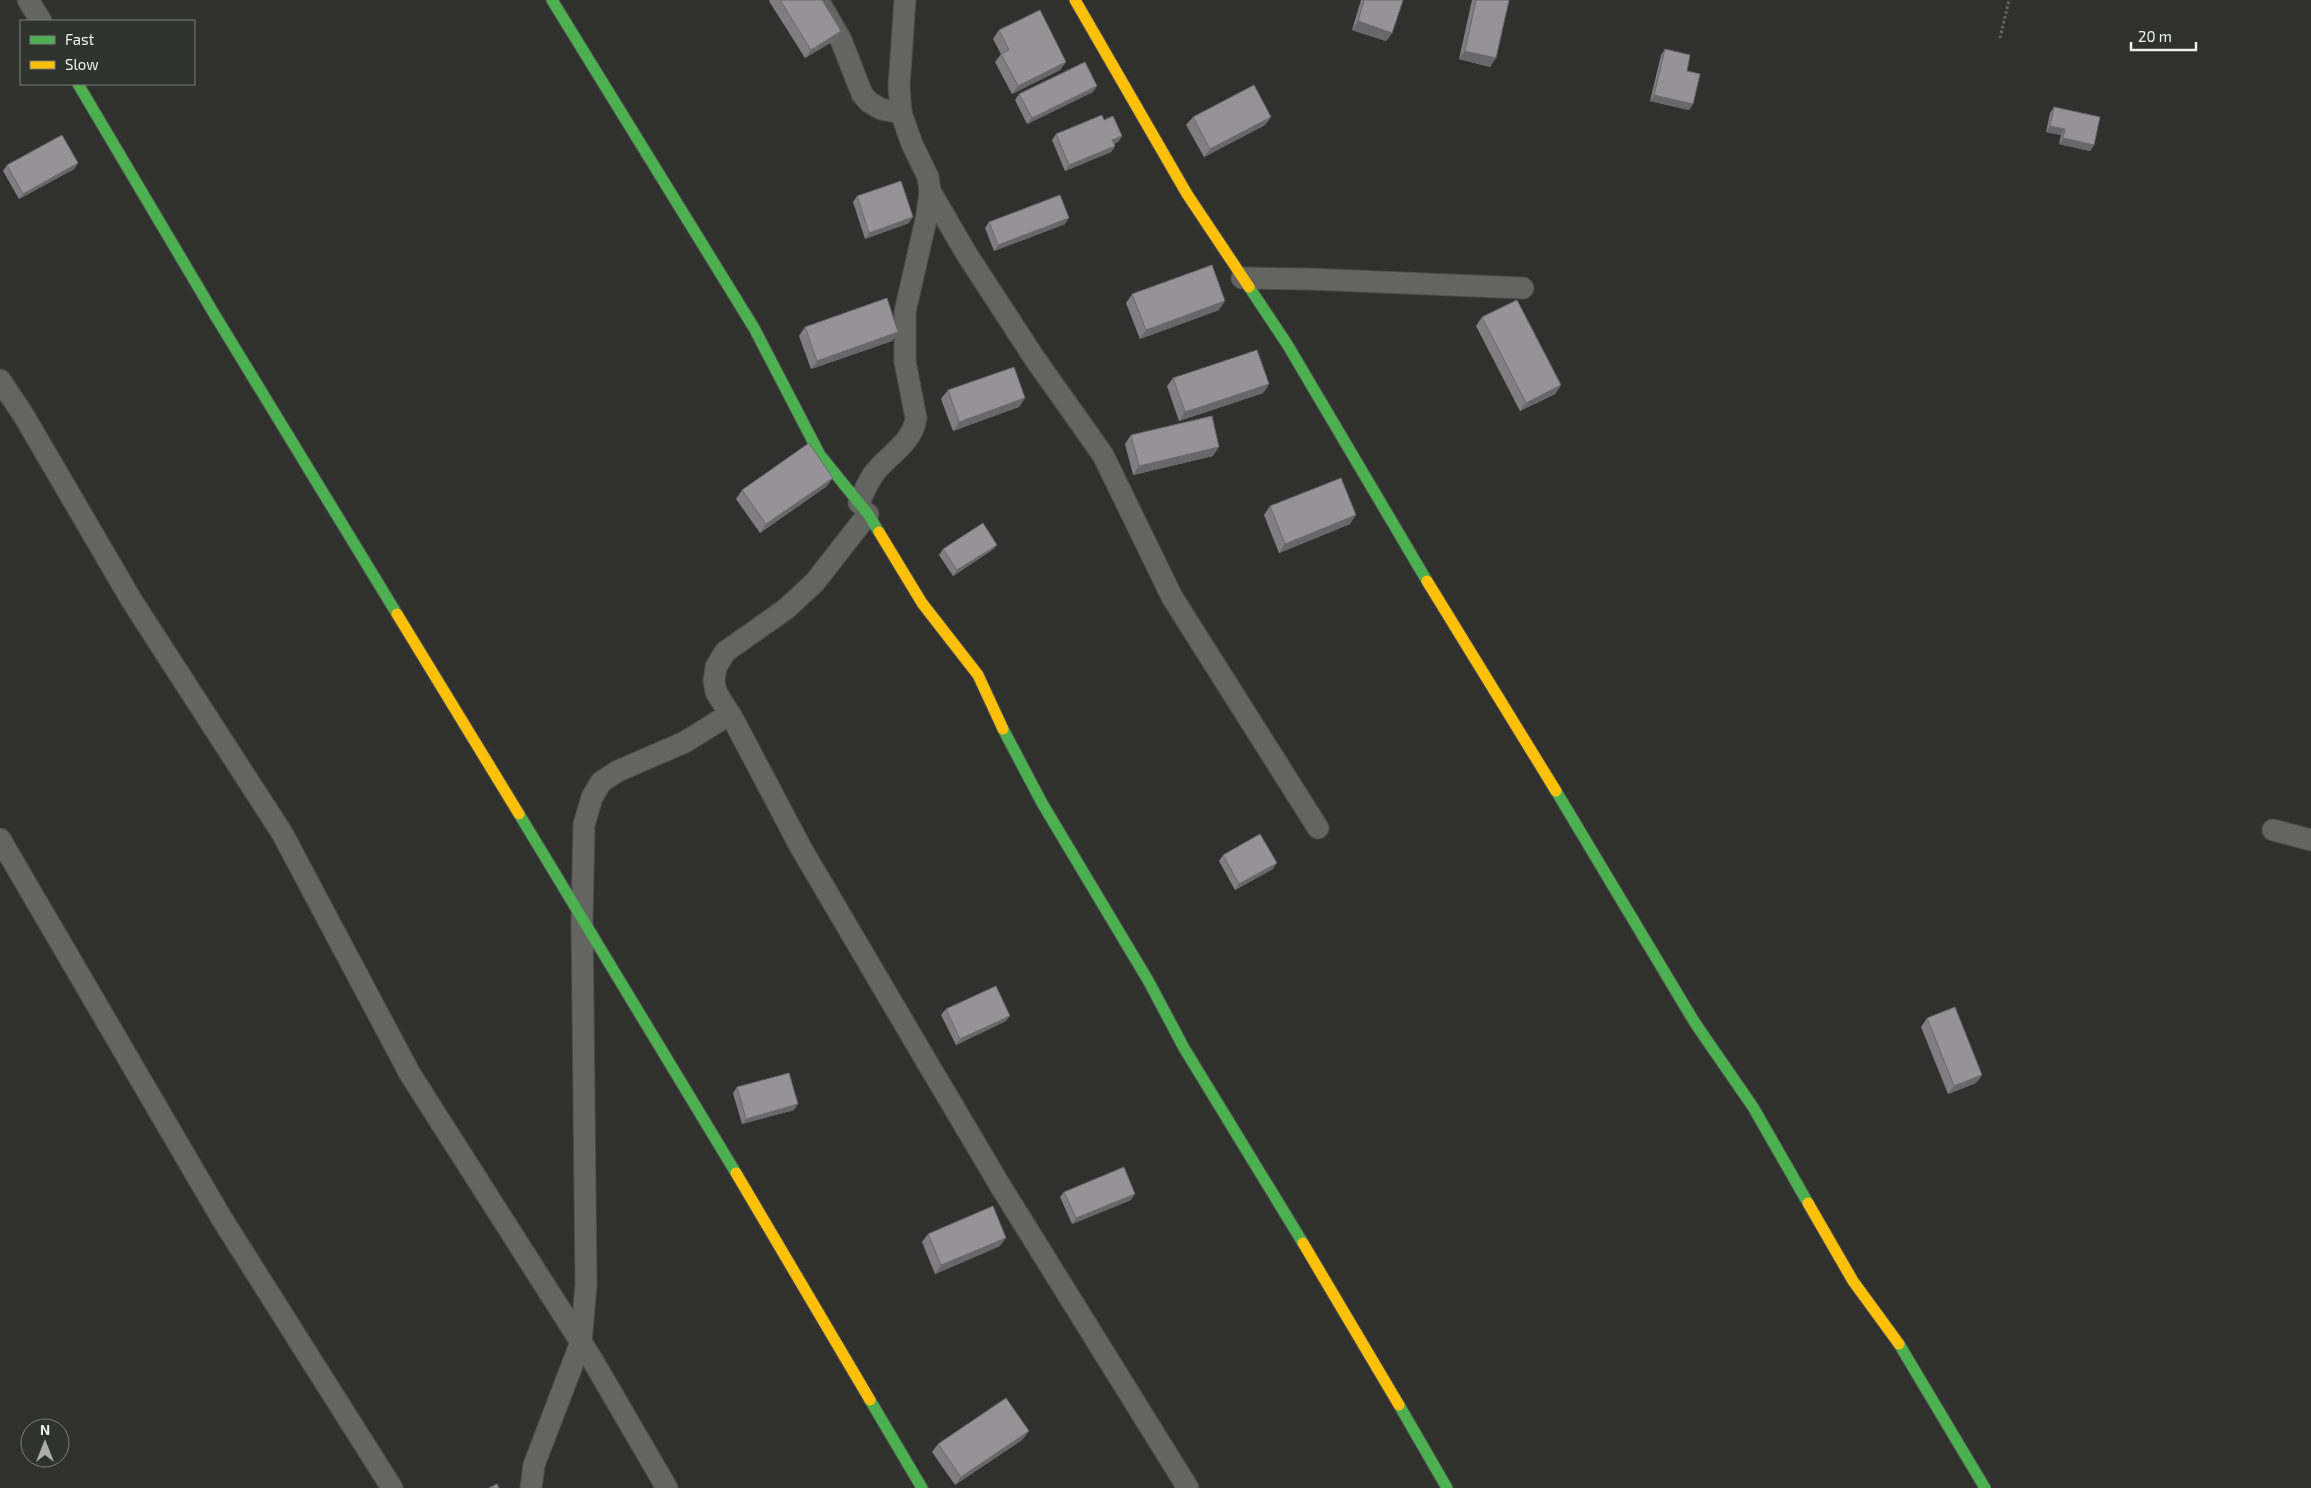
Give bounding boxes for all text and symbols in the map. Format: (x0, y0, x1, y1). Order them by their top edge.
legend (20, 20, 195, 85)
scale bar (2131, 20, 2196, 52)
text: 20 m (2138, 27, 2172, 45)
text: Fast (65, 30, 95, 48)
text: Slow (65, 55, 99, 73)
north arrow (20, 1418, 70, 1468)
text: N (40, 1421, 50, 1438)

